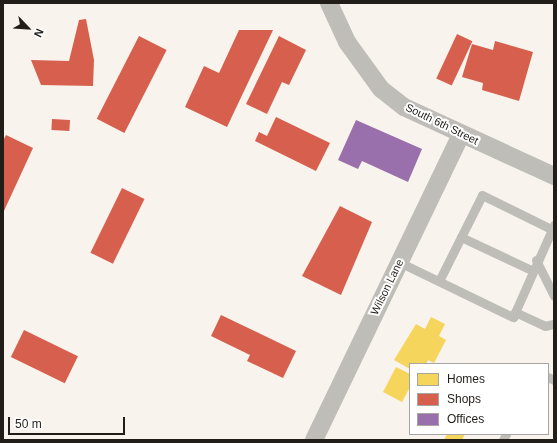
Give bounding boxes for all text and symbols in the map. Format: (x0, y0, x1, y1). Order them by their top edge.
north arrow (8, 8, 48, 48)
text: N (32, 27, 46, 39)
street label: South 6th Street (403, 101, 481, 147)
street label: Wilson Lane (368, 257, 406, 317)
legend (409, 363, 549, 435)
text: Homes (447, 372, 485, 386)
text: Shops (447, 392, 481, 406)
scale bar (10, 409, 127, 435)
text: Offices (447, 412, 484, 426)
text: 50 m (15, 417, 42, 431)

